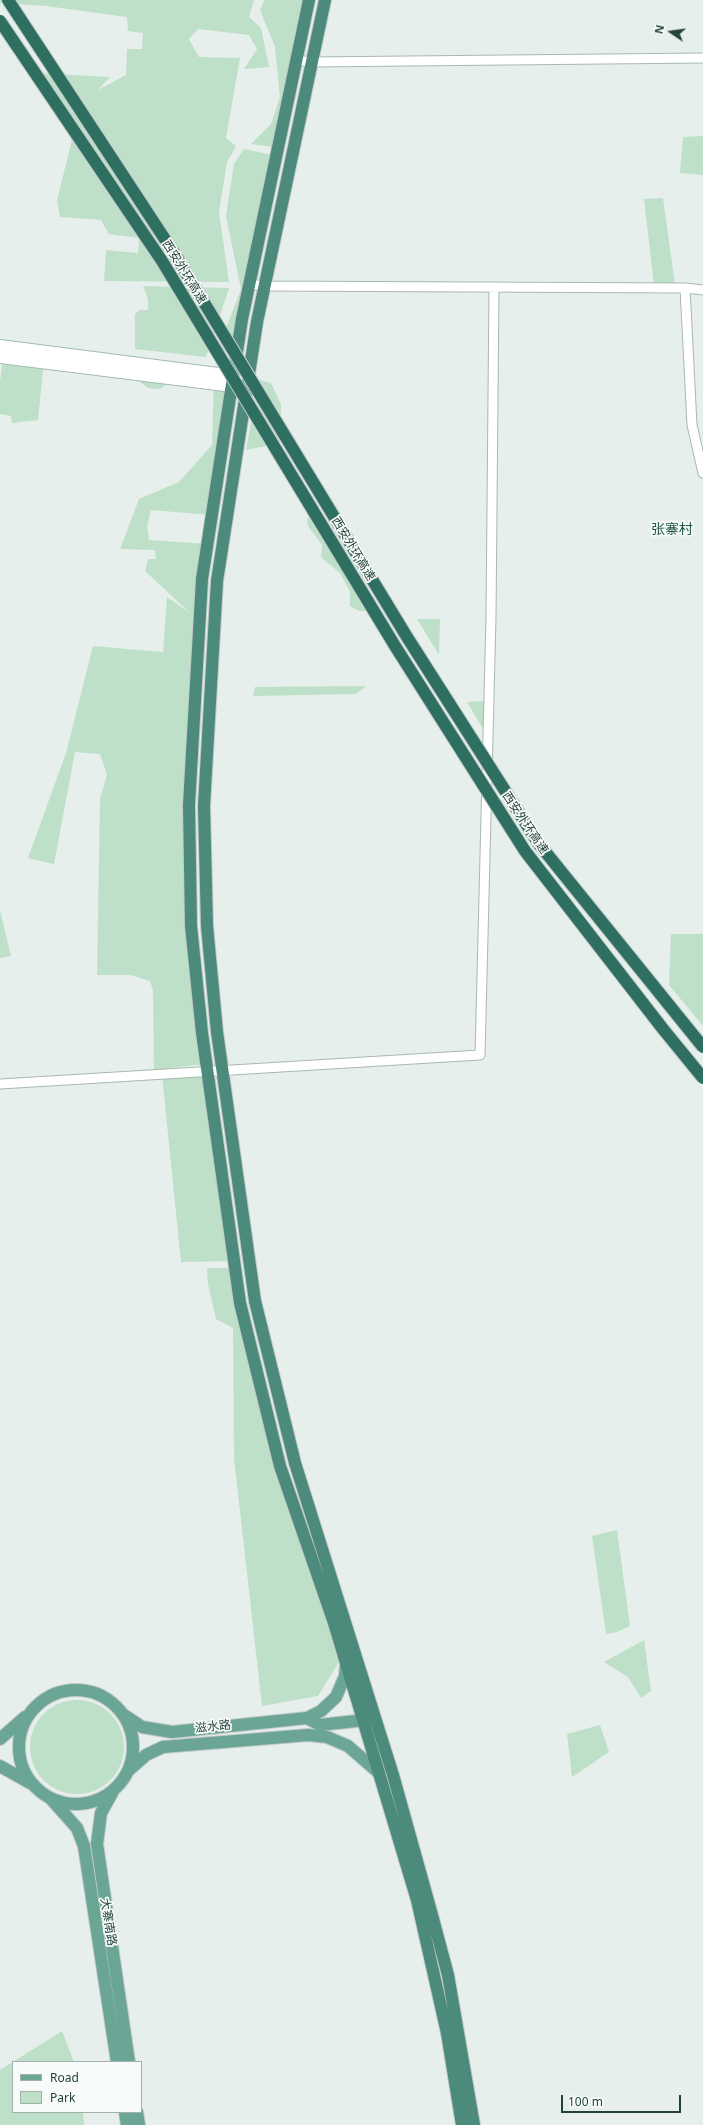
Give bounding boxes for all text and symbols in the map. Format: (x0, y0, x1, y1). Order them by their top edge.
north arrow (651, 12, 691, 52)
text: N (651, 23, 667, 35)
street label: 西安外环高速 (159, 238, 209, 306)
street label: 西安外环高速 (328, 514, 378, 584)
district label: 张寨村 (651, 522, 693, 538)
street label: 西安外环高速 (499, 789, 551, 857)
street label: 滋水路 (194, 1718, 232, 1736)
street label: 大寨南路 (97, 1897, 119, 1947)
legend (12, 2061, 142, 2113)
text: Road (50, 2069, 79, 2086)
scale bar (563, 2087, 683, 2113)
text: Park (50, 2089, 75, 2106)
text: 100 m (568, 2093, 603, 2110)

